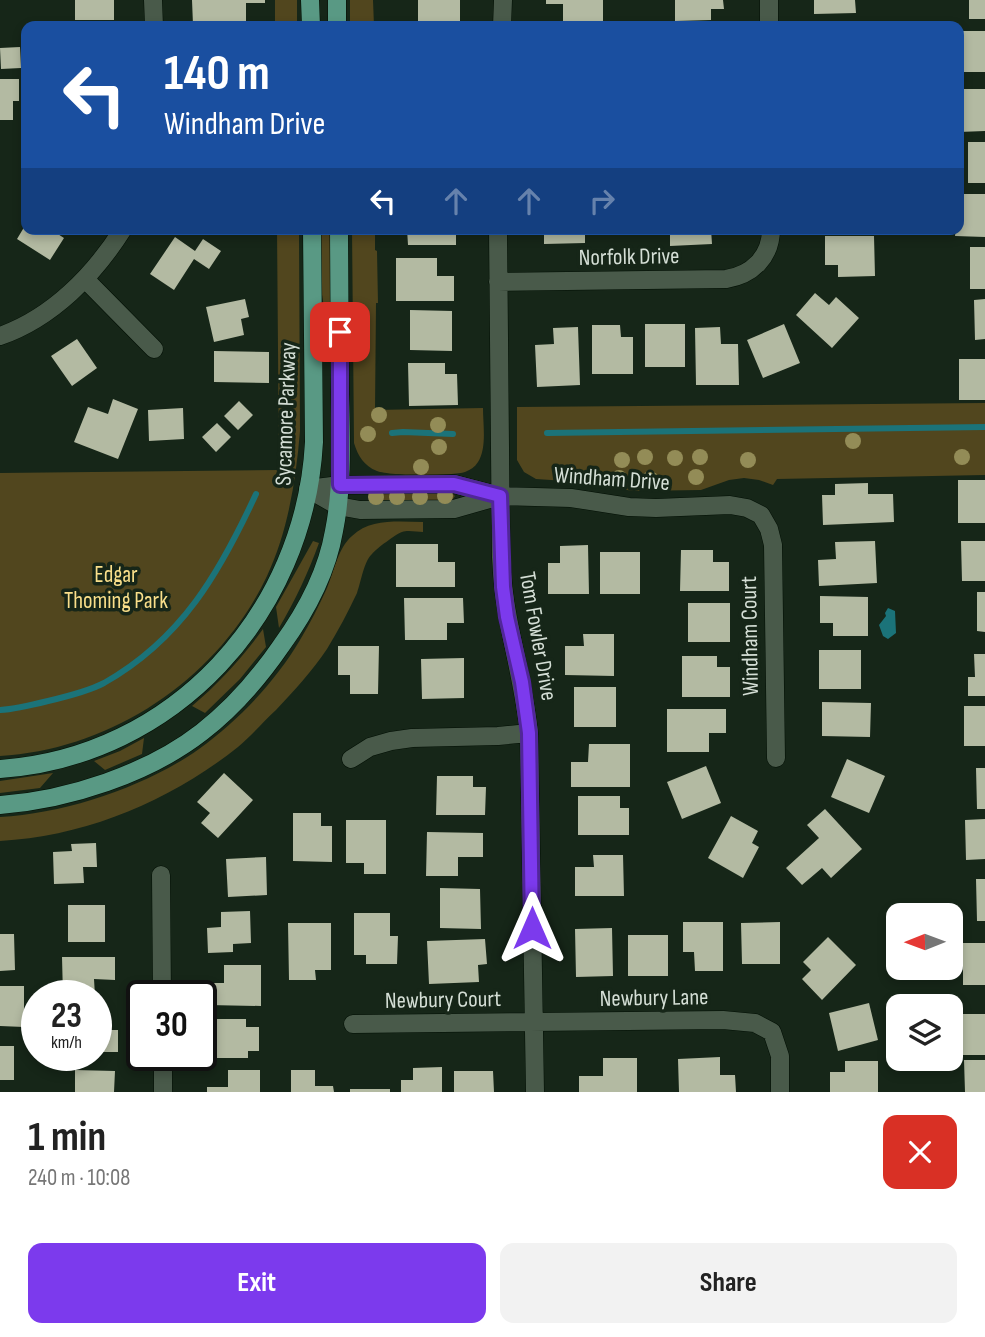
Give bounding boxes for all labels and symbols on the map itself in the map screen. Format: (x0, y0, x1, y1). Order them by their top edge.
street label: Norfolk Drive (578, 242, 680, 272)
pin (310, 302, 370, 362)
street label: Sycamore Parkway (270, 342, 302, 486)
street label: Windham Drive (553, 461, 671, 497)
park label: Edgar Thoming Park (64, 561, 168, 615)
street label: Tom Fowler Drive (513, 569, 563, 703)
street label: Windham Court (735, 576, 765, 696)
position arrow (495, 891, 569, 965)
north arrow (886, 903, 962, 980)
speed limit sign: 30 (126, 980, 217, 1071)
street label: Newbury Lane (599, 983, 709, 1013)
street label: Newbury Court (385, 985, 501, 1015)

